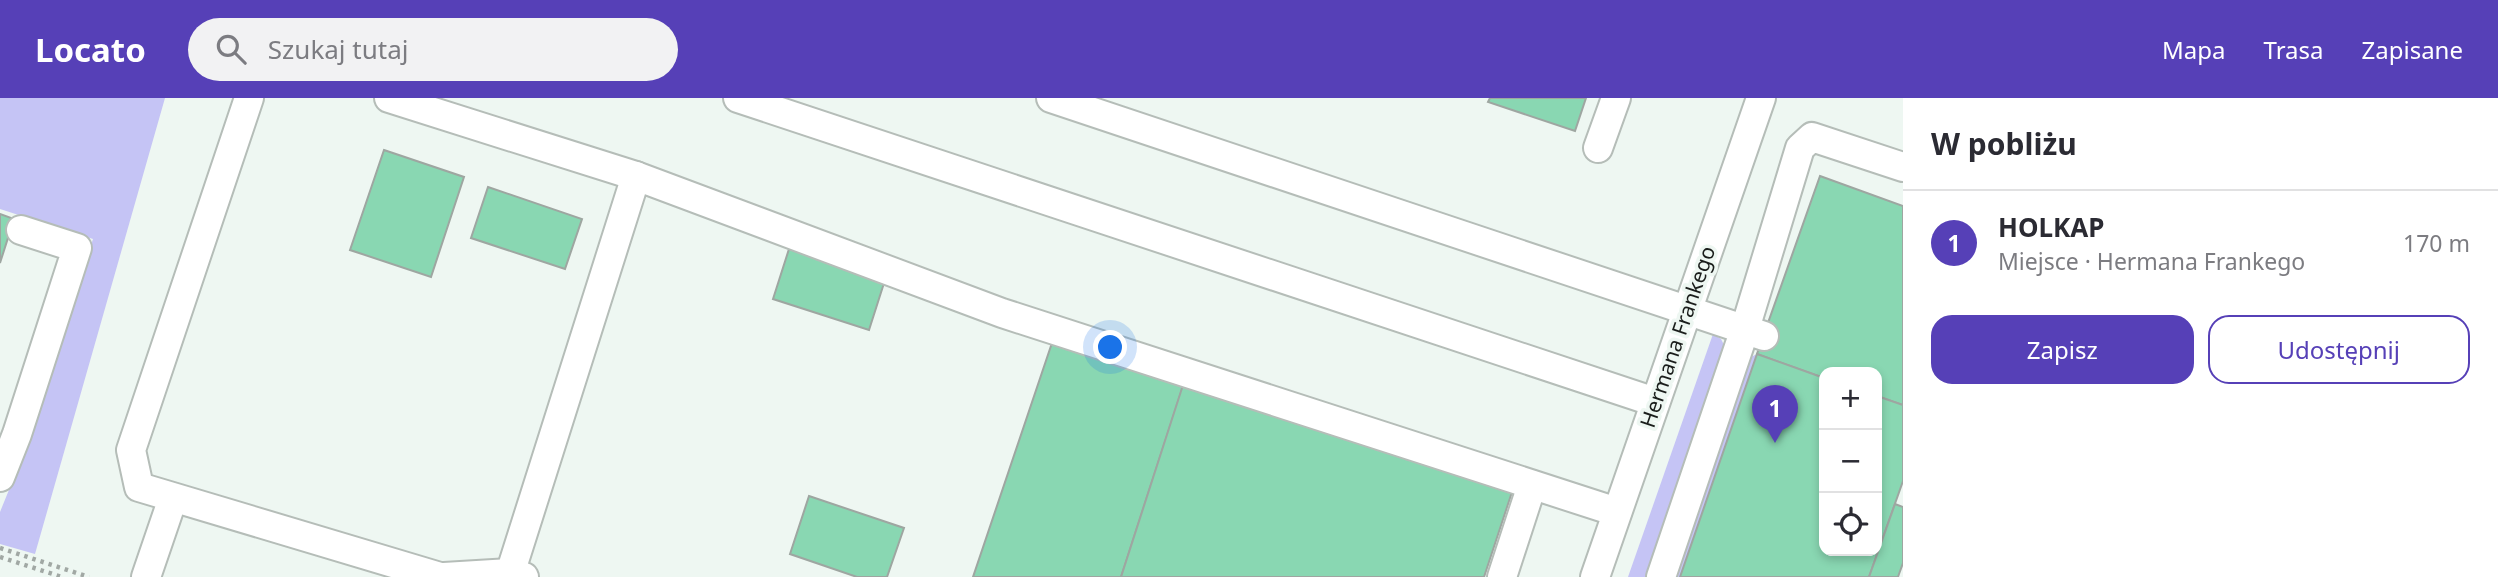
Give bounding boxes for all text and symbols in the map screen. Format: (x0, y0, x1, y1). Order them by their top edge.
search box (188, 18, 678, 81)
text: Locato (35, 27, 146, 72)
icon: search (212, 30, 250, 68)
text: Szukaj tutaj (268, 31, 408, 67)
text: Mapa (2162, 33, 2226, 66)
text: Trasa (2264, 33, 2324, 66)
text: Zapisane (2362, 33, 2463, 66)
text: W pobliżu (1931, 123, 2077, 164)
text: HOLKAP (1998, 209, 2104, 245)
text: 1 (1947, 227, 1961, 259)
text: 170 m (2403, 227, 2470, 259)
street label: Hermana Frankego (1633, 242, 1721, 431)
text: Miejsce · Hermana Frankego (1998, 245, 2305, 277)
button: Zapisz (1931, 315, 2194, 384)
button: Udostępnij (2208, 315, 2470, 384)
your location (1093, 330, 1127, 364)
map controls (1819, 367, 1882, 556)
button: + (1819, 367, 1882, 430)
pin: 1 (1752, 385, 1798, 443)
button: − (1819, 430, 1882, 493)
button: locate (1819, 493, 1882, 556)

